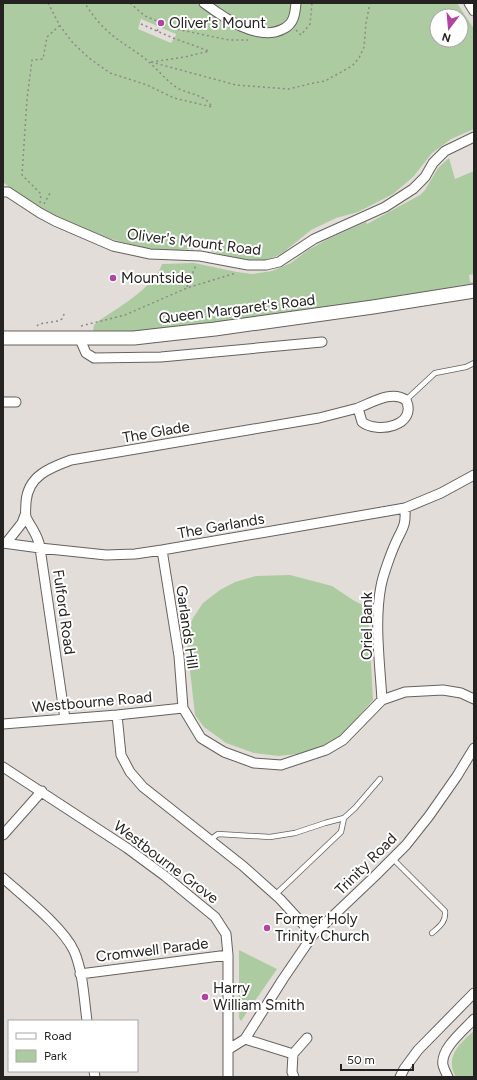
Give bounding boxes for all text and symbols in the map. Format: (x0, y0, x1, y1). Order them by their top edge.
north arrow (429, 8, 469, 48)
place label: Oliver's Mount (169, 14, 266, 32)
marker: Oliver's Mount (156, 18, 166, 28)
text: N (440, 30, 452, 45)
street label: Oliver's Mount Road (126, 225, 262, 259)
place label: Mountside (121, 269, 192, 287)
marker: Mountside (108, 273, 118, 283)
street label: Queen Margaret's Road (158, 290, 316, 328)
street label: The Glade (121, 417, 191, 447)
street label: The Garlands (176, 510, 266, 542)
street label: Fulford Road (49, 568, 79, 656)
street label: Garlands Hill (172, 584, 202, 670)
street label: Oriel Bank (358, 591, 376, 660)
street label: Westbourne Road (31, 688, 153, 716)
street label: Westbourne Grove (110, 817, 222, 907)
street label: Trinity Road (331, 829, 401, 899)
place label: Former Holy Trinity Church (275, 910, 369, 945)
marker: Former Holy Trinity Church (262, 923, 272, 933)
street label: Cromwell Parade (95, 934, 209, 966)
place label: Harry William Smith (213, 979, 305, 1014)
marker: Harry William Smith (200, 992, 210, 1002)
legend (8, 1020, 138, 1072)
text: Road (44, 1029, 72, 1043)
scale bar (341, 1046, 413, 1072)
text: Park (44, 1049, 67, 1063)
text: 50 m (347, 1053, 375, 1067)

